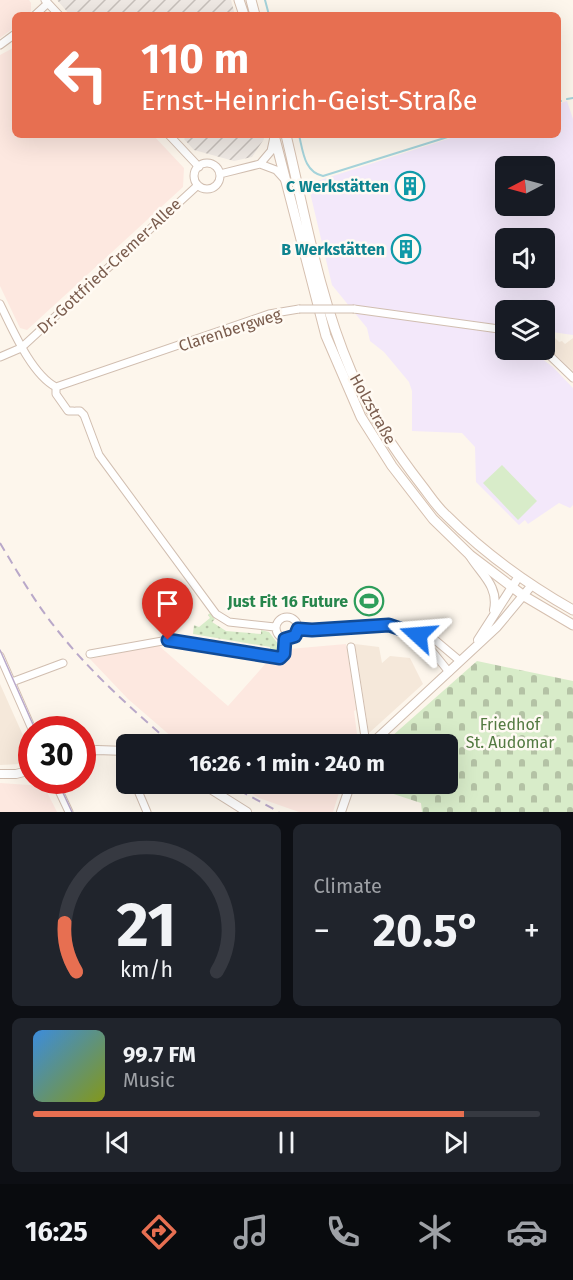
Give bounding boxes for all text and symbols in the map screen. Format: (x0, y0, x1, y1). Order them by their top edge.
text: 110 m (141, 34, 249, 84)
icon: left (42, 36, 120, 114)
text: Ernst-Heinrich-Geist-Straße (141, 85, 478, 117)
north arrow (495, 156, 555, 216)
map controls (495, 156, 555, 360)
building icon: C Werkstätten (394, 170, 426, 202)
place label: C Werkstätten (286, 177, 389, 196)
street label: Dr.-Gottfried-Cremer-Allee (33, 194, 185, 338)
button: sound (495, 228, 555, 288)
building icon: B Werkstätten (390, 233, 422, 265)
place label: B Werkstätten (281, 240, 385, 259)
button: layers (495, 300, 555, 360)
street label: Clarenbergweg (176, 304, 284, 356)
street label: Holzstraße (346, 370, 400, 448)
pin (142, 578, 193, 640)
sports icon: Just Fit 16 Future (353, 585, 385, 617)
icon: arrive (151, 587, 184, 620)
place label: Just Fit 16 Future (227, 592, 348, 611)
position arrow (386, 603, 450, 667)
park label: Friedhof St. Audomar (466, 715, 555, 752)
speed limit sign: 30 (18, 716, 96, 794)
text: 16:26 · 1 min · 240 m (189, 750, 385, 777)
text: Climate (314, 874, 382, 898)
text: 21 (116, 888, 176, 963)
text: 20.5° (373, 904, 481, 958)
text: − (314, 911, 330, 951)
text: + (524, 911, 540, 951)
text: km/h (120, 957, 173, 983)
text: 99.7 FM (123, 1041, 196, 1068)
text: Music (123, 1068, 175, 1092)
icon: previous (101, 1126, 134, 1159)
icon: pause (270, 1126, 303, 1159)
icon: next (439, 1126, 472, 1159)
icon: directions (138, 1211, 180, 1253)
icon: music (230, 1211, 272, 1253)
icon: phone (322, 1211, 364, 1253)
icon: climate (414, 1211, 456, 1253)
icon: car (506, 1211, 548, 1253)
text: 16:25 (25, 1216, 88, 1248)

